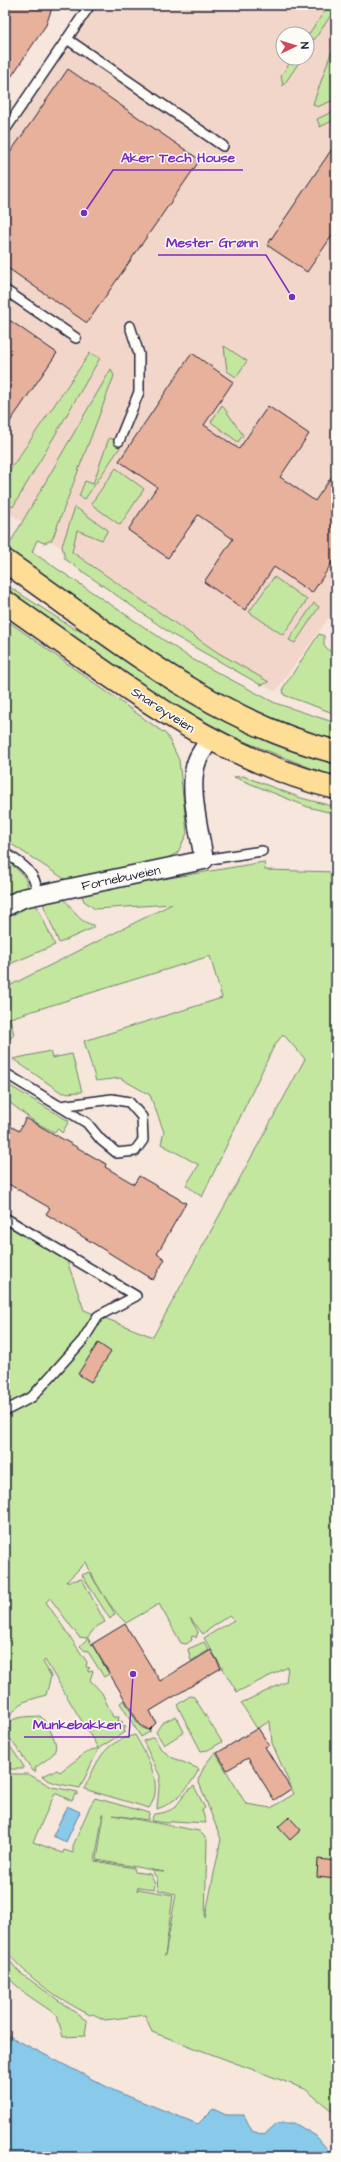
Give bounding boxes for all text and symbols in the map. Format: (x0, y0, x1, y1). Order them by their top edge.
north arrow (275, 26, 315, 66)
text: N (297, 41, 312, 49)
callout: Aker Tech House (113, 144, 243, 170)
text: Aker Tech House (121, 148, 236, 168)
callout: Mester Grønn (158, 229, 266, 255)
text: Mester Grønn (166, 233, 258, 253)
street label: Snarøyveien (127, 683, 199, 738)
street label: Fornebuveien (80, 861, 163, 895)
callout: Munkebakken (24, 1711, 129, 1737)
text: Munkebakken (33, 1715, 121, 1735)

